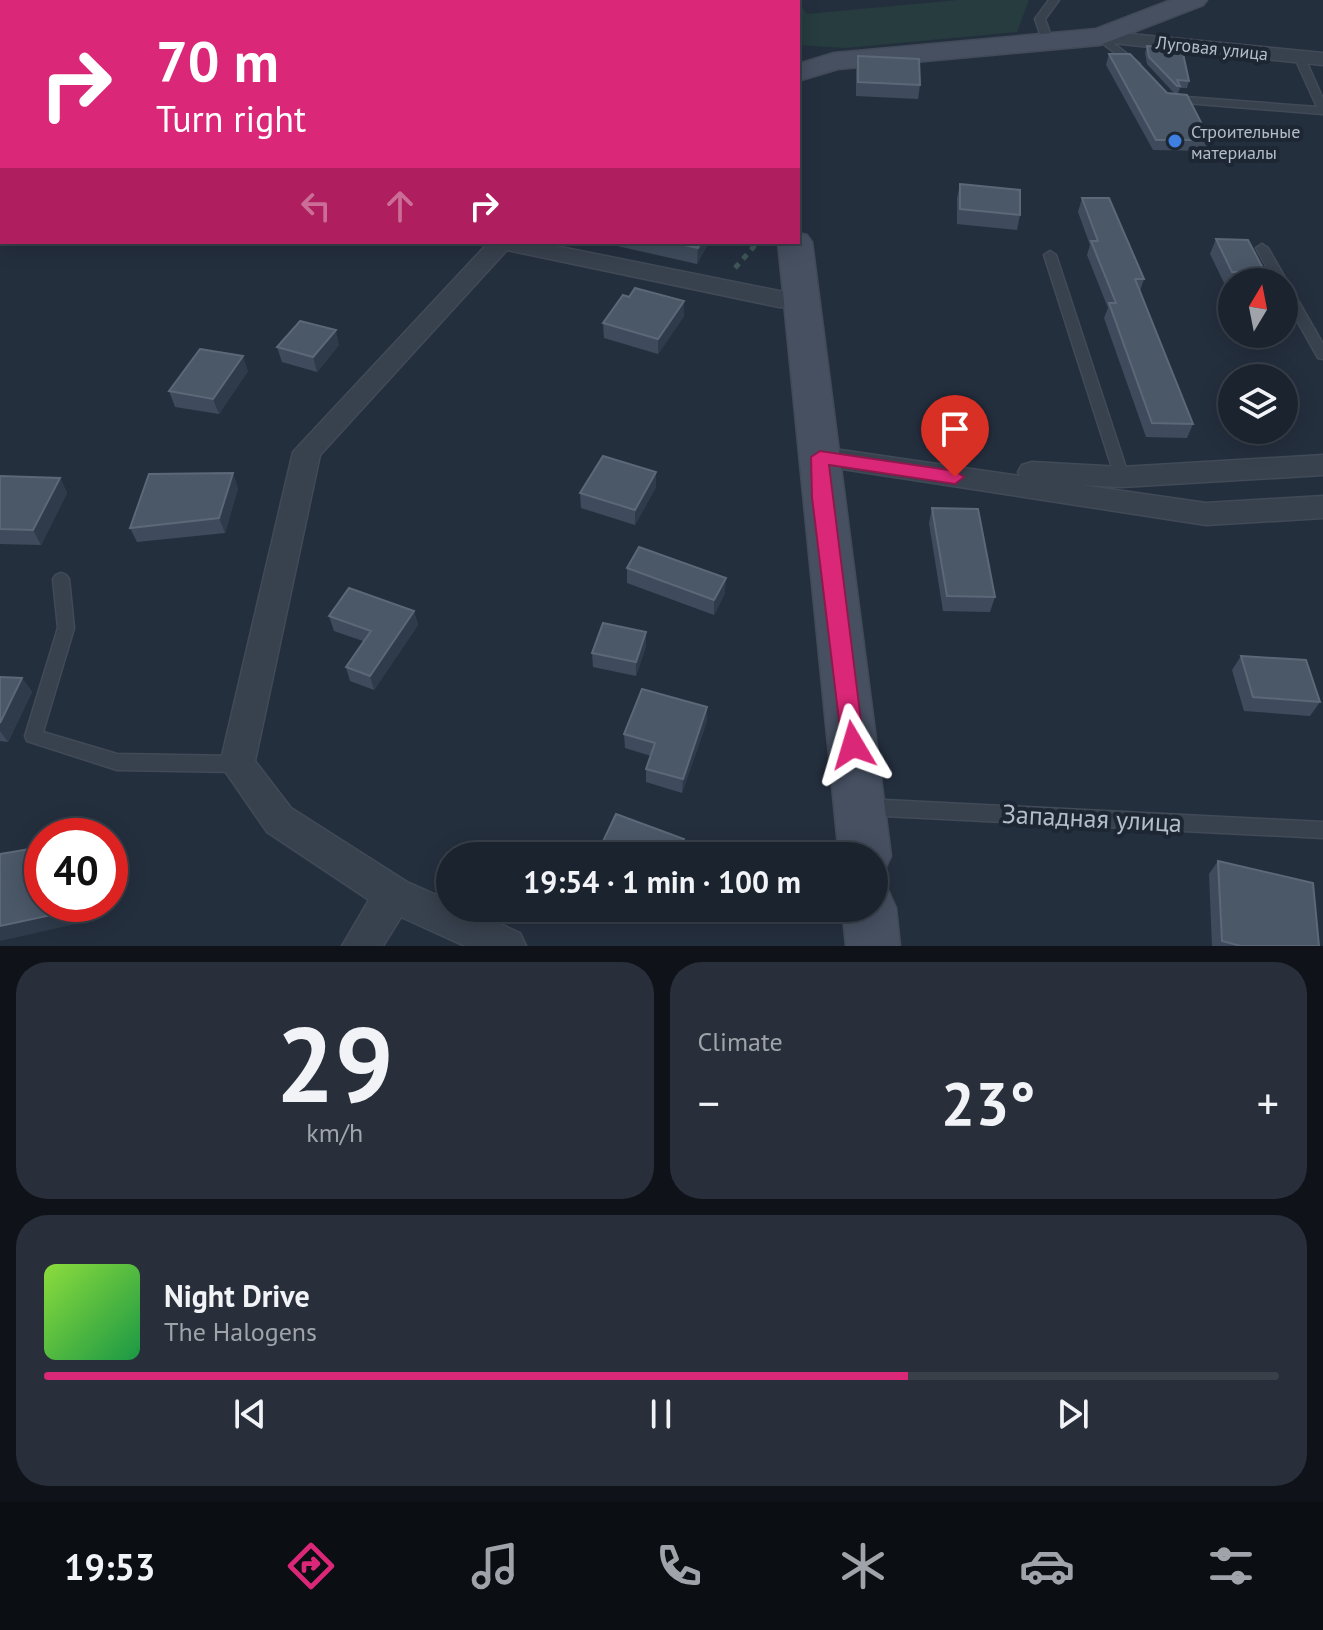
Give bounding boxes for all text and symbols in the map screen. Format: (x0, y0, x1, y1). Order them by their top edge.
text: 70 m (156, 25, 279, 97)
street label: Луговая улица (1154, 31, 1269, 65)
icon: right (24, 32, 128, 136)
text: Turn right (156, 95, 306, 142)
place label: Строительные материалы (1191, 120, 1300, 164)
marker: Строительные материалы (1166, 132, 1184, 150)
icon: left (294, 184, 338, 228)
icon: ahead (378, 184, 422, 228)
icon: right (462, 184, 506, 228)
north arrow (1218, 268, 1298, 348)
map controls (1218, 268, 1298, 444)
button: layers (1218, 364, 1298, 444)
pin (921, 395, 989, 477)
icon: arrive (933, 407, 977, 451)
position arrow (811, 703, 895, 787)
street label: Западная улица (1001, 797, 1183, 839)
speed limit sign: 40 (24, 818, 128, 922)
text: 19:54 · 1 min · 100 m (523, 862, 801, 901)
text: 29 (276, 996, 394, 1131)
text: Climate (698, 1025, 783, 1058)
text: 23° (941, 1064, 1035, 1142)
text: − (698, 1074, 720, 1131)
text: + (1257, 1074, 1279, 1131)
text: km/h (306, 1116, 363, 1149)
text: Night Drive (164, 1276, 310, 1315)
text: The Halogens (164, 1315, 317, 1348)
icon: previous (228, 1392, 272, 1436)
icon: pause (639, 1392, 683, 1436)
icon: next (1051, 1392, 1095, 1436)
icon: directions (283, 1538, 339, 1594)
icon: music (467, 1538, 523, 1594)
icon: phone (651, 1538, 707, 1594)
icon: climate (835, 1538, 891, 1594)
icon: car (1019, 1538, 1075, 1594)
icon: filters (1203, 1538, 1259, 1594)
text: 19:53 (64, 1543, 155, 1590)

